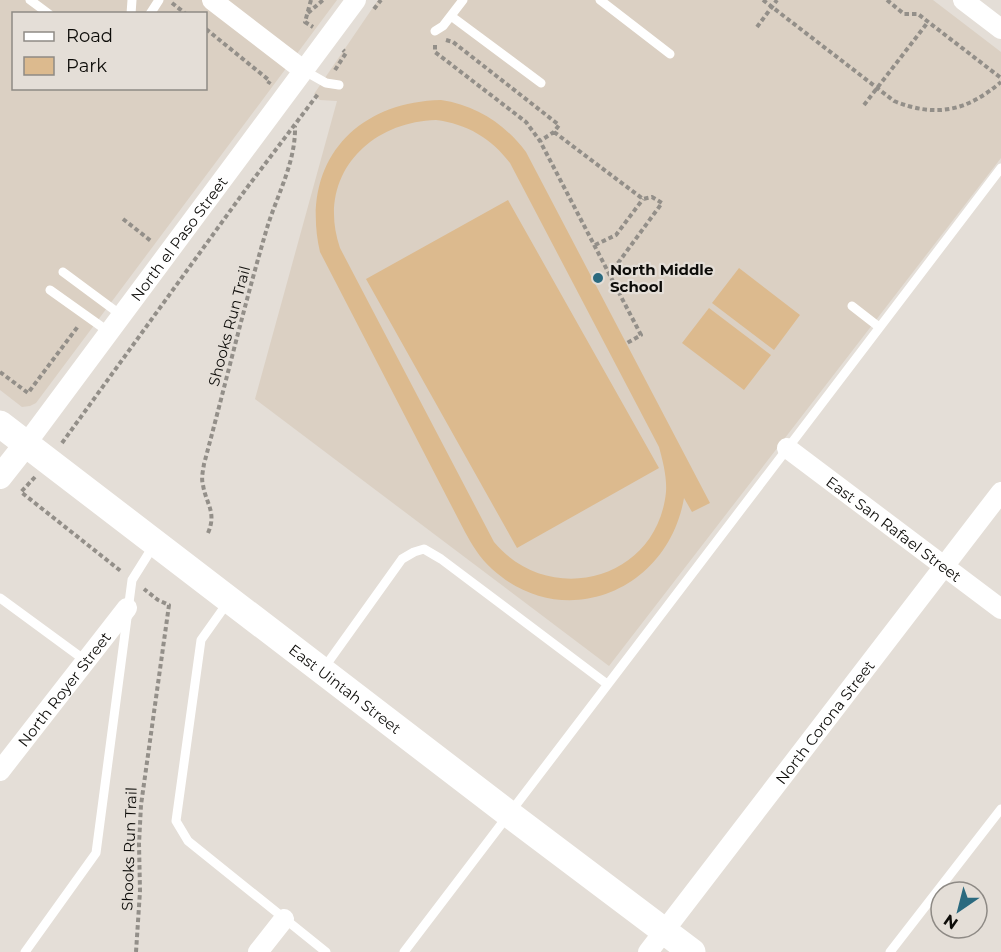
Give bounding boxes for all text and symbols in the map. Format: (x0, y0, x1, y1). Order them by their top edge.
legend (12, 12, 207, 90)
text: Road (66, 25, 113, 47)
text: Park (66, 55, 107, 77)
street label: North el Paso Street (126, 172, 231, 305)
place label: North Middle School (610, 260, 713, 296)
street label: Shooks Run Trail (204, 264, 254, 388)
marker: North Middle School (591, 271, 605, 285)
street label: East San Rafael Street (823, 472, 965, 586)
street label: North Royer Street (13, 628, 115, 750)
street label: East Uintah Street (285, 640, 405, 738)
street label: North Corona Street (771, 656, 878, 788)
street label: Shooks Run Trail (117, 787, 141, 911)
north arrow (929, 880, 989, 940)
text: N (940, 910, 961, 933)

